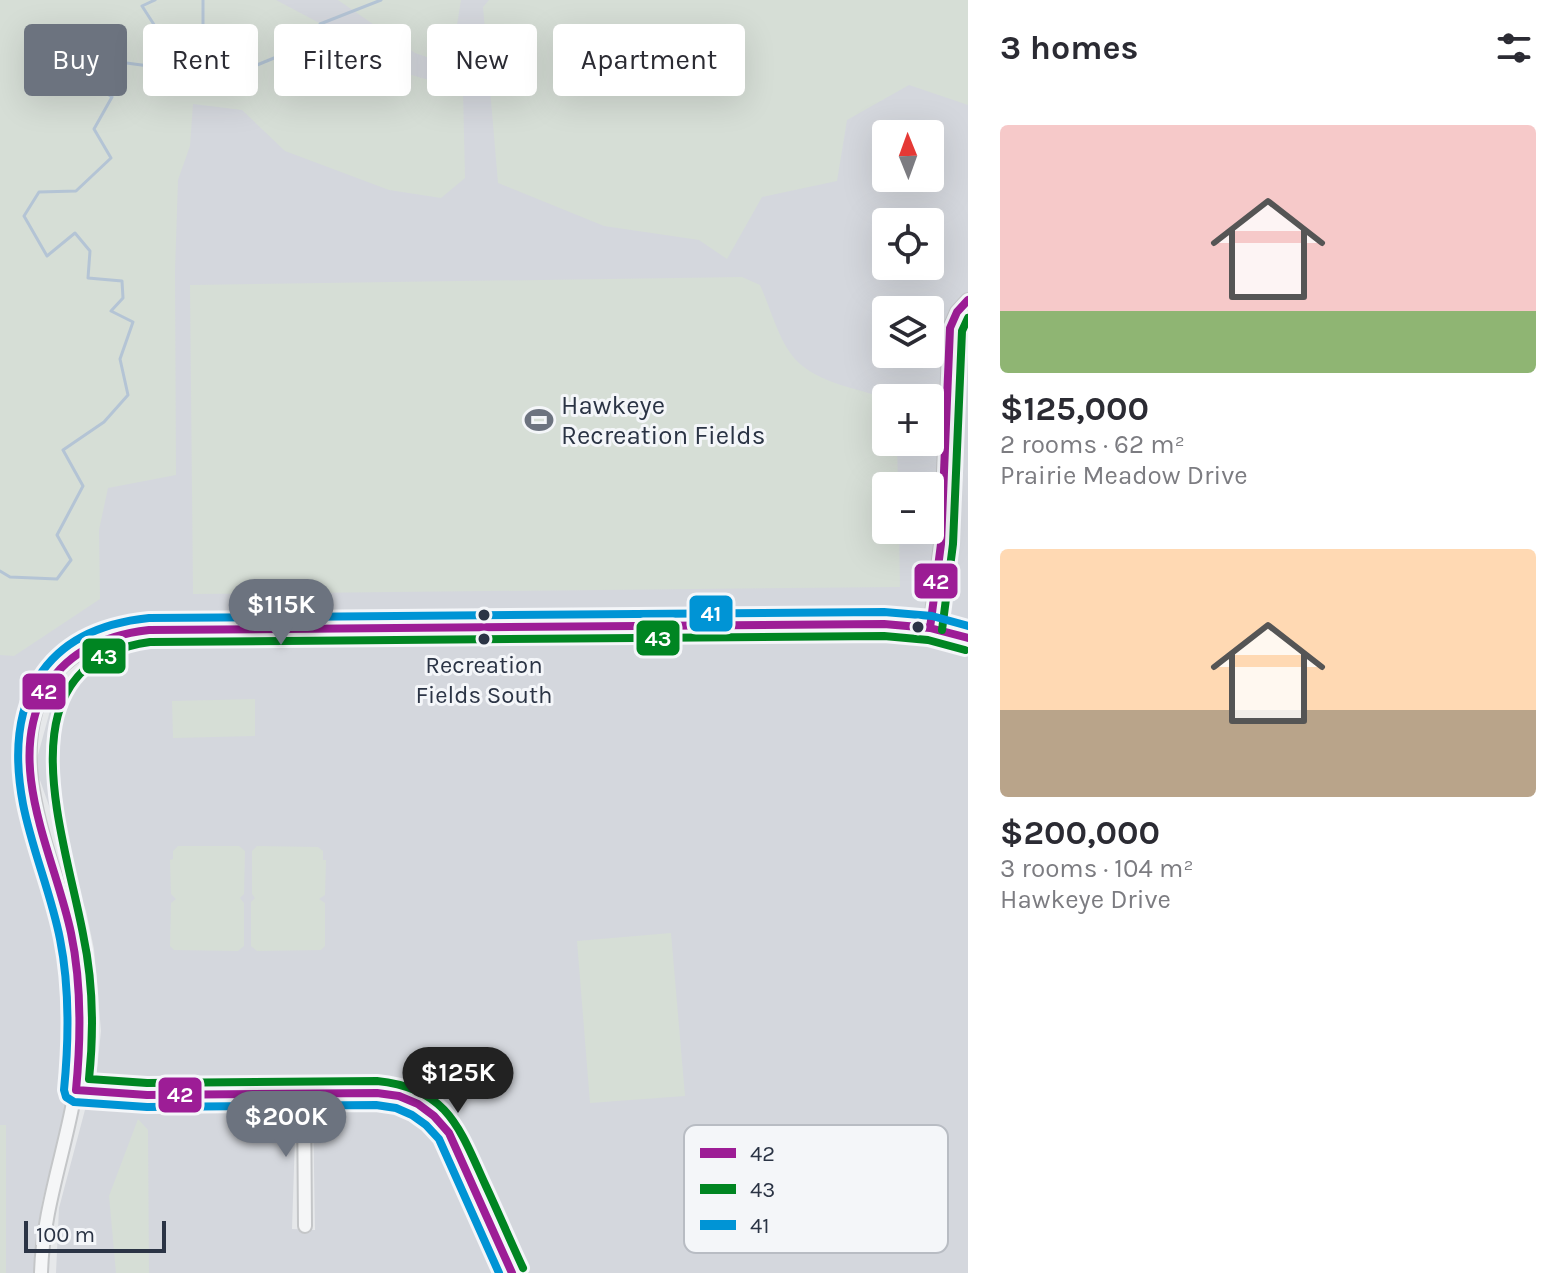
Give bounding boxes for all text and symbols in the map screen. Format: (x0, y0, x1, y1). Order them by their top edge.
chip: Buy (24, 24, 127, 96)
chip: Rent (143, 24, 258, 96)
chip: Filters (274, 24, 411, 96)
chip: New (427, 24, 537, 96)
chip: Apartment (553, 24, 745, 96)
icon: filters (1492, 26, 1536, 70)
text: 3 homes (1000, 28, 1138, 68)
north arrow (872, 120, 944, 192)
map controls (872, 120, 944, 544)
icon: home (1196, 177, 1340, 321)
button: locate (872, 208, 944, 280)
button: layers (872, 296, 944, 368)
button: + (872, 384, 944, 456)
text: $125,000 (1000, 389, 1149, 429)
place label: Hawkeye Recreation Fields (561, 390, 765, 451)
sports icon: Hawkeye Recreation Fields (524, 405, 554, 435)
text: 2 rooms · 62 m² (1000, 429, 1185, 460)
text: Prairie Meadow Drive (1000, 460, 1248, 491)
button: − (872, 472, 944, 544)
line badge: 42 (913, 562, 959, 600)
text: 42 (923, 569, 949, 595)
pin: $115K (225, 579, 337, 647)
text: $115K (247, 589, 315, 620)
line badge: 41 (688, 594, 734, 633)
text: 41 (701, 601, 721, 627)
icon: home (1196, 601, 1340, 745)
unlabelled marker (476, 607, 492, 623)
line badge: 43 (635, 619, 681, 657)
unlabelled marker (910, 619, 926, 635)
text: 43 (645, 626, 671, 652)
marker: Recreation Fields South (476, 631, 492, 647)
line badge: 43 (81, 637, 127, 675)
text: 43 (91, 644, 117, 670)
place label: Recreation Fields South (416, 651, 552, 709)
line badge: 42 (21, 672, 67, 711)
text: 42 (31, 679, 57, 705)
text: $200,000 (1000, 813, 1160, 853)
text: 3 rooms · 104 m² (1000, 853, 1194, 884)
text: Hawkeye Drive (1000, 884, 1171, 915)
pin: $125K (402, 1047, 514, 1115)
text: $125K (420, 1057, 496, 1088)
line badge: 42 (157, 1076, 203, 1114)
text: 42 (167, 1082, 193, 1108)
pin: $200K (230, 1091, 342, 1159)
text: $200K (244, 1101, 328, 1132)
legend (684, 1125, 948, 1253)
text: 42 (750, 1141, 775, 1167)
text: 43 (750, 1177, 775, 1203)
text: 41 (750, 1213, 770, 1239)
scale bar (24, 1217, 166, 1253)
text: 100 m (36, 1222, 95, 1248)

